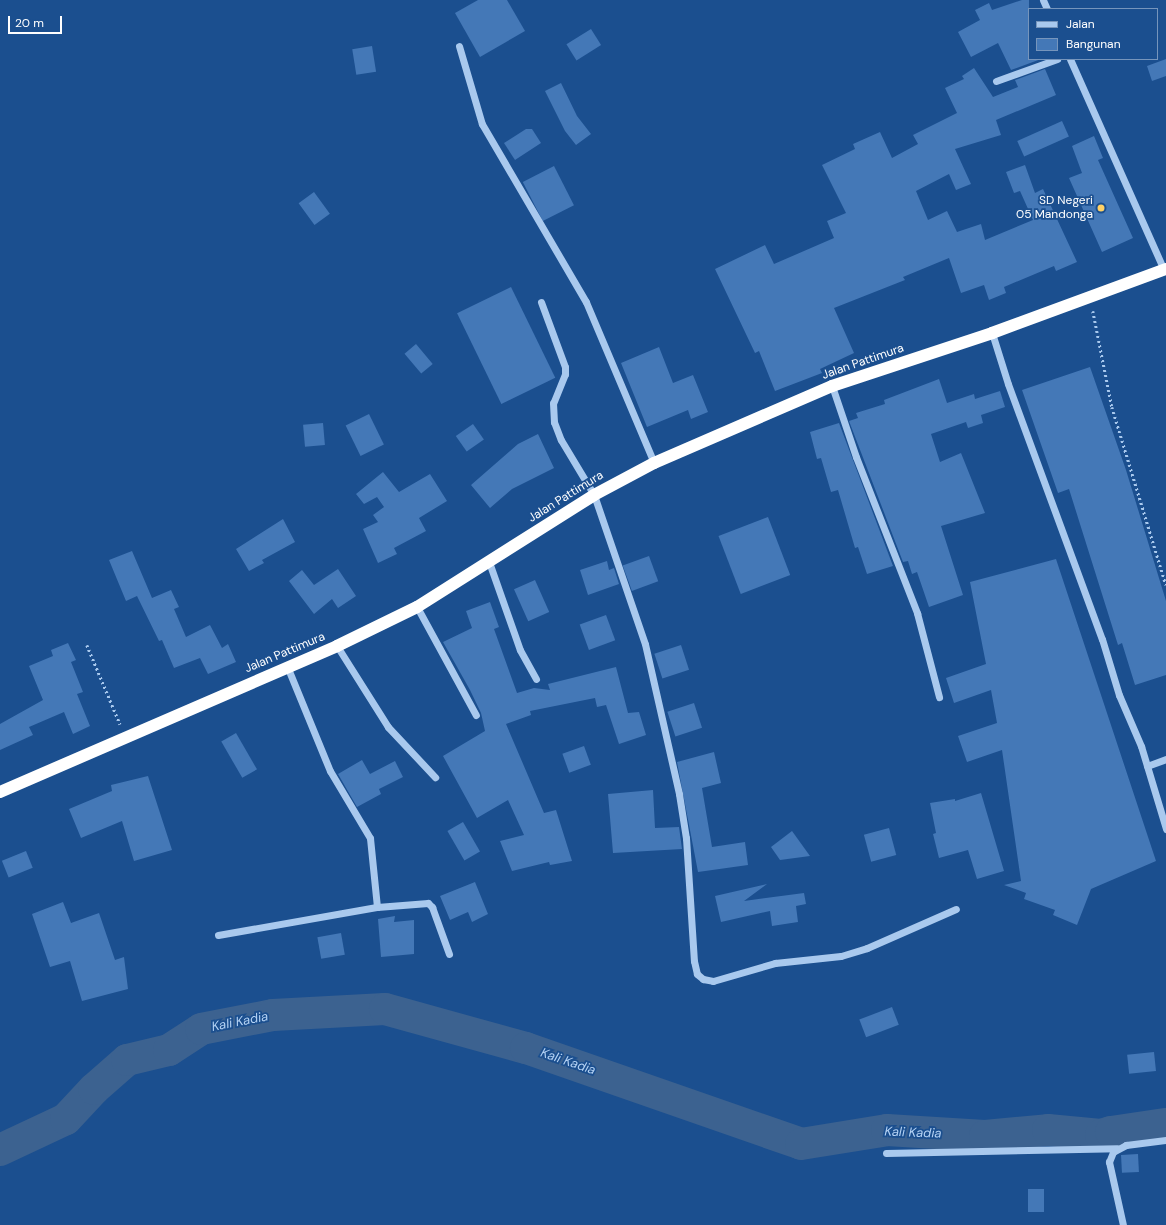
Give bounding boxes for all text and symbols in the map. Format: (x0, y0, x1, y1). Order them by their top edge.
scale bar (10, 8, 64, 34)
legend (1028, 8, 1158, 60)
text: 20 m (15, 15, 44, 31)
text: Jalan (1066, 16, 1095, 32)
text: Bangunan (1066, 36, 1121, 52)
place label: SD Negeri 05 Mandonga (1016, 194, 1093, 222)
marker: SD Negeri 05 Mandonga (1096, 203, 1106, 213)
street label: Jalan Pattimura (820, 341, 906, 383)
street label: Jalan Pattimura (526, 468, 606, 526)
street label: Jalan Pattimura (243, 630, 327, 676)
water label: Kali Kadia (210, 1009, 270, 1035)
water label: Kali Kadia (538, 1045, 598, 1079)
water label: Kali Kadia (884, 1124, 942, 1142)

